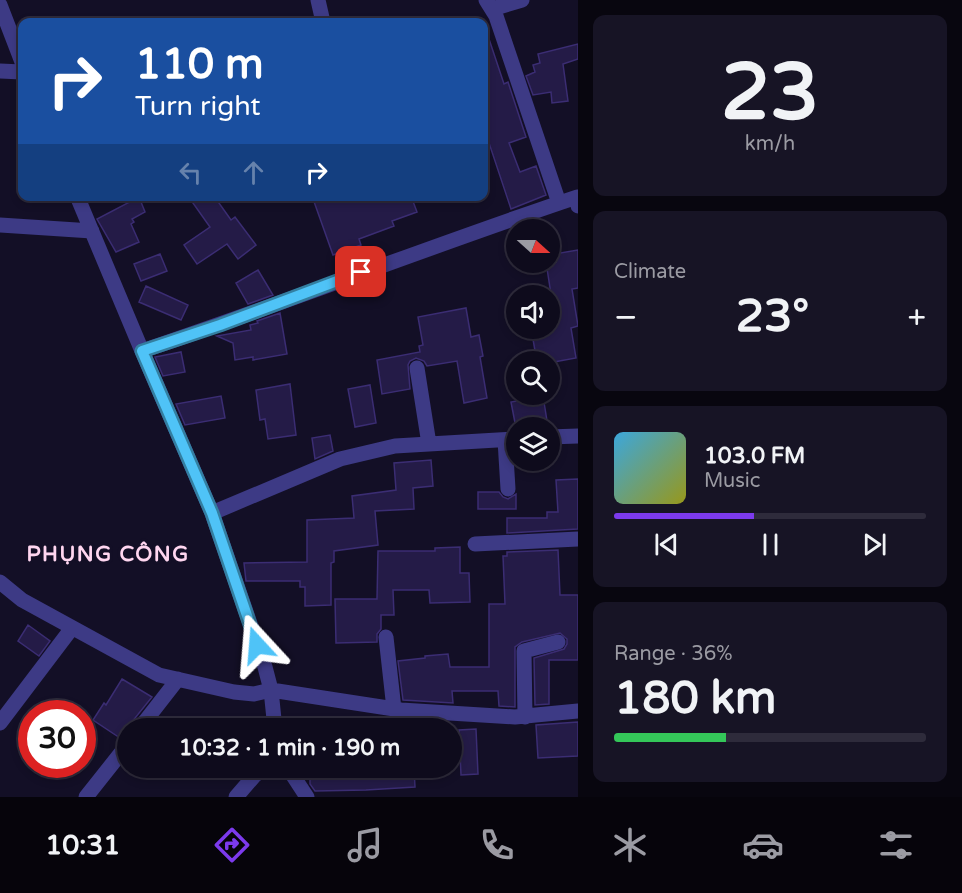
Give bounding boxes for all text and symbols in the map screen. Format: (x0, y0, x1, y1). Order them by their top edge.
text: 110 m (135, 39, 264, 90)
icon: right (36, 42, 114, 120)
text: 23 (721, 46, 819, 140)
text: Turn right (135, 90, 261, 123)
text: km/h (745, 132, 795, 156)
icon: left (174, 156, 207, 189)
icon: ahead (237, 156, 270, 189)
icon: right (300, 156, 333, 189)
north arrow (506, 219, 560, 273)
map controls (506, 219, 560, 471)
pin (335, 246, 386, 297)
icon: arrive (344, 255, 377, 288)
text: Climate (614, 260, 686, 284)
button: sound (506, 285, 560, 339)
text: 23° (736, 290, 809, 344)
text: − (614, 298, 638, 337)
text: + (907, 298, 926, 337)
button: search (506, 351, 560, 405)
button: layers (506, 417, 560, 471)
text: 103.0 FM (704, 443, 805, 469)
text: Music (704, 469, 760, 493)
icon: previous (650, 528, 683, 561)
icon: pause (754, 528, 787, 561)
icon: next (858, 528, 891, 561)
district label: PHỤNG CÔNG (26, 541, 190, 567)
position arrow (225, 613, 289, 677)
text: Range · 36% (614, 642, 733, 666)
text: 180 km (614, 672, 776, 726)
speed limit sign: 30 (18, 700, 96, 778)
text: 10:32 · 1 min · 190 m (179, 735, 400, 761)
icon: directions (211, 824, 253, 866)
icon: music (344, 824, 386, 866)
icon: phone (476, 824, 518, 866)
icon: climate (609, 824, 651, 866)
icon: car (742, 824, 784, 866)
icon: filters (875, 824, 917, 866)
text: 10:31 (45, 829, 120, 862)

